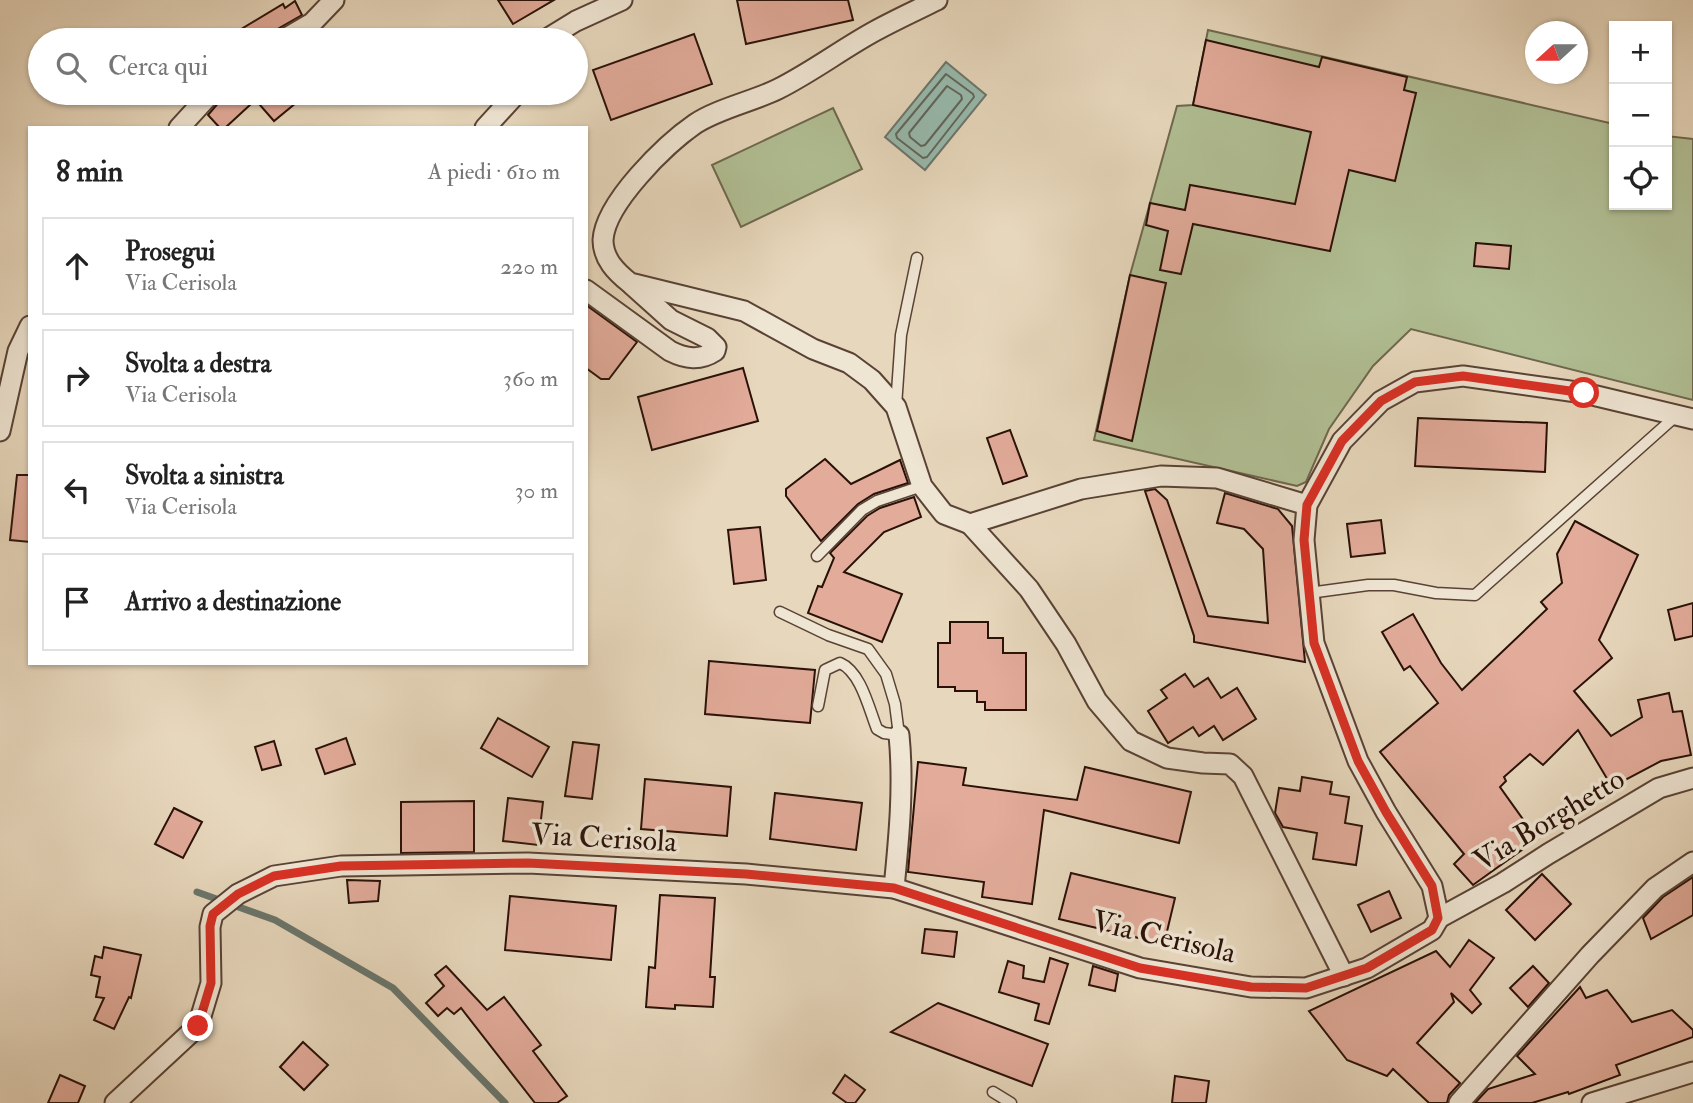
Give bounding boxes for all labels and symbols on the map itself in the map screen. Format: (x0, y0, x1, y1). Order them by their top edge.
north arrow (1525, 21, 1588, 84)
route start (1568, 377, 1599, 408)
street label: Via Borghetto (1467, 760, 1631, 880)
street label: Via Cerisola (530, 816, 679, 860)
street label: Via Cerisola (1089, 903, 1240, 972)
route end (182, 1010, 213, 1041)

